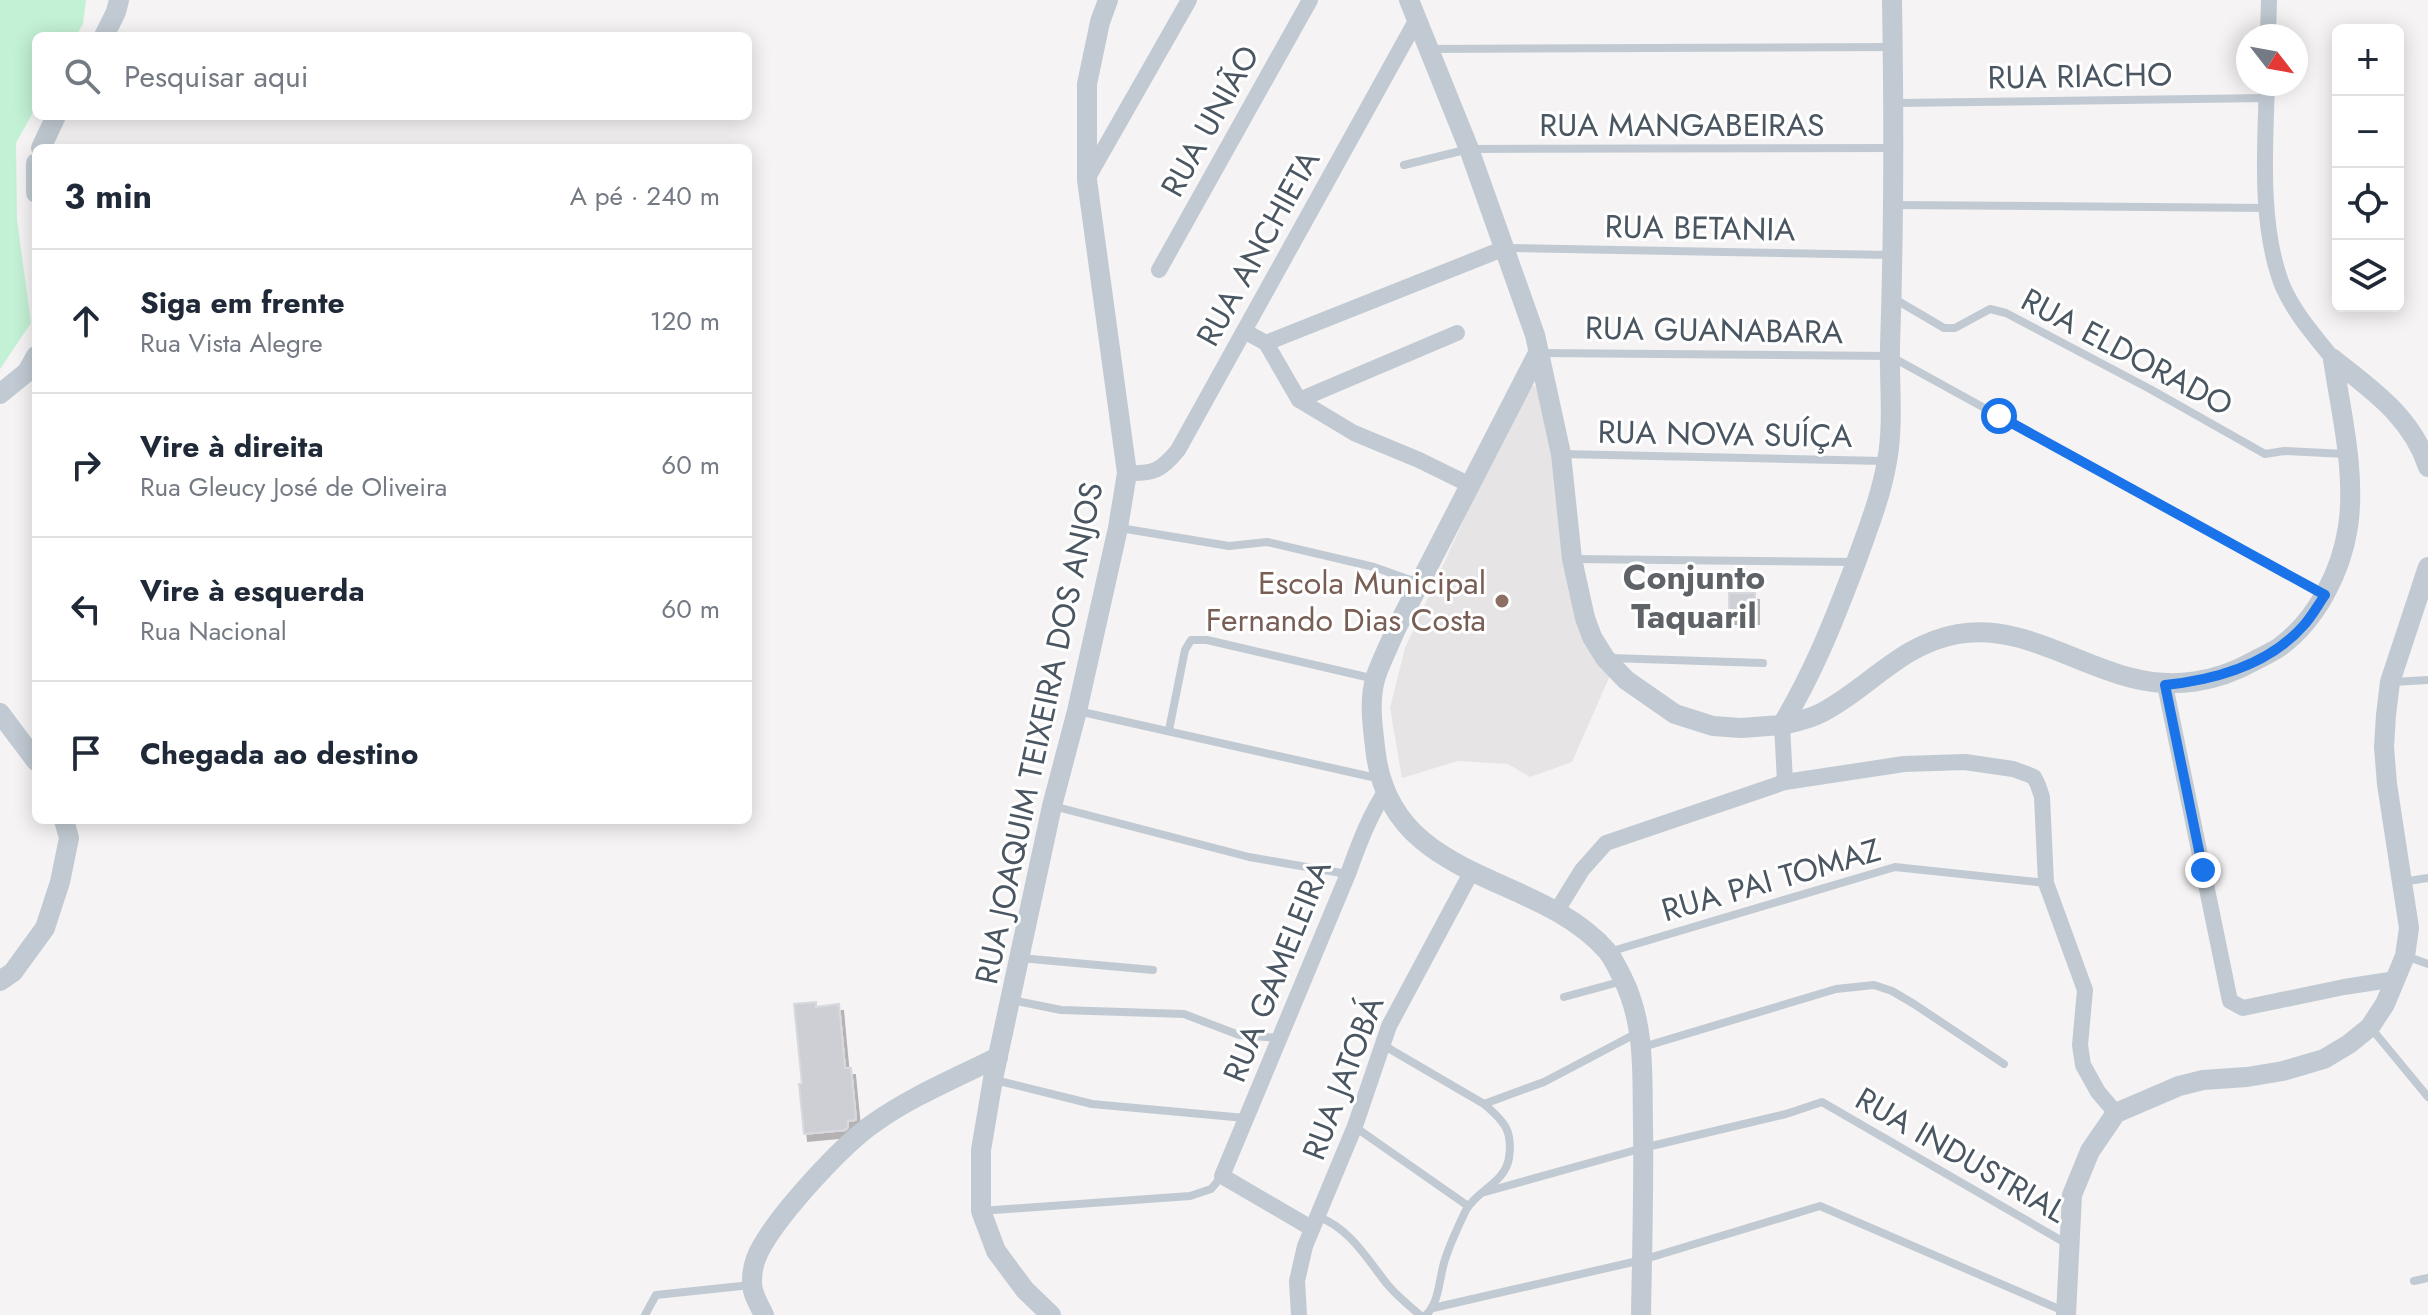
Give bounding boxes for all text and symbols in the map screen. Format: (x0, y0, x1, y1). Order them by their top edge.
north arrow (2236, 24, 2308, 96)
map controls (2332, 24, 2404, 312)
button: + (2332, 24, 2404, 96)
search box (32, 32, 752, 120)
street label: RUA UNIÃO (1149, 37, 1271, 205)
street label: RUA RIACHO (1987, 51, 2173, 101)
icon: search (60, 54, 104, 98)
text: Pesquisar aqui (124, 55, 309, 98)
button: − (2332, 96, 2404, 168)
street label: RUA MANGABEIRAS (1539, 102, 1825, 148)
street label: RUA ANCHIETA (1185, 142, 1331, 354)
button: locate (2332, 168, 2404, 240)
text: 3 min (64, 172, 152, 221)
text: A pé · 240 m (570, 177, 720, 215)
street label: RUA BETANIA (1604, 203, 1796, 253)
button: layers (2332, 240, 2404, 312)
street label: RUA ELDORADO (2013, 277, 2241, 427)
text: Siga em frente (140, 281, 345, 324)
icon: ahead (64, 299, 108, 343)
text: 120 m (650, 302, 720, 340)
street label: RUA GUANABARA (1585, 305, 1843, 355)
text: Rua Vista Alegre (140, 324, 323, 362)
route start (1981, 398, 2017, 434)
street label: RUA NOVA SUÍÇA (1597, 409, 1853, 459)
text: Vire à direita (140, 425, 324, 468)
icon: right (64, 443, 108, 487)
text: 60 m (661, 446, 720, 484)
text: Rua Gleucy José de Oliveira (140, 468, 447, 506)
street label: RUA JOAQUIM TEIXEIRA DOS ANJOS (963, 478, 1115, 988)
district label: Conjunto Taquaril (1623, 553, 1765, 641)
place label: Escola Municipal Fernando Dias Costa (1206, 560, 1486, 643)
text: Vire à esquerda (140, 569, 365, 612)
icon: left (64, 587, 108, 631)
text: 60 m (661, 590, 720, 628)
marker: Escola Municipal Fernando Dias Costa (1493, 592, 1511, 610)
text: Rua Nacional (140, 612, 287, 650)
icon: arrive (64, 731, 108, 775)
text: Chegada ao destino (140, 732, 418, 775)
street label: RUA PAI TOMAZ (1656, 827, 1886, 933)
route end (2185, 852, 2221, 888)
street label: RUA GAMELEIRA (1211, 853, 1343, 1089)
street label: RUA JATOBÁ (1291, 989, 1395, 1167)
street label: RUA INDUSTRIAL (1847, 1076, 2076, 1234)

